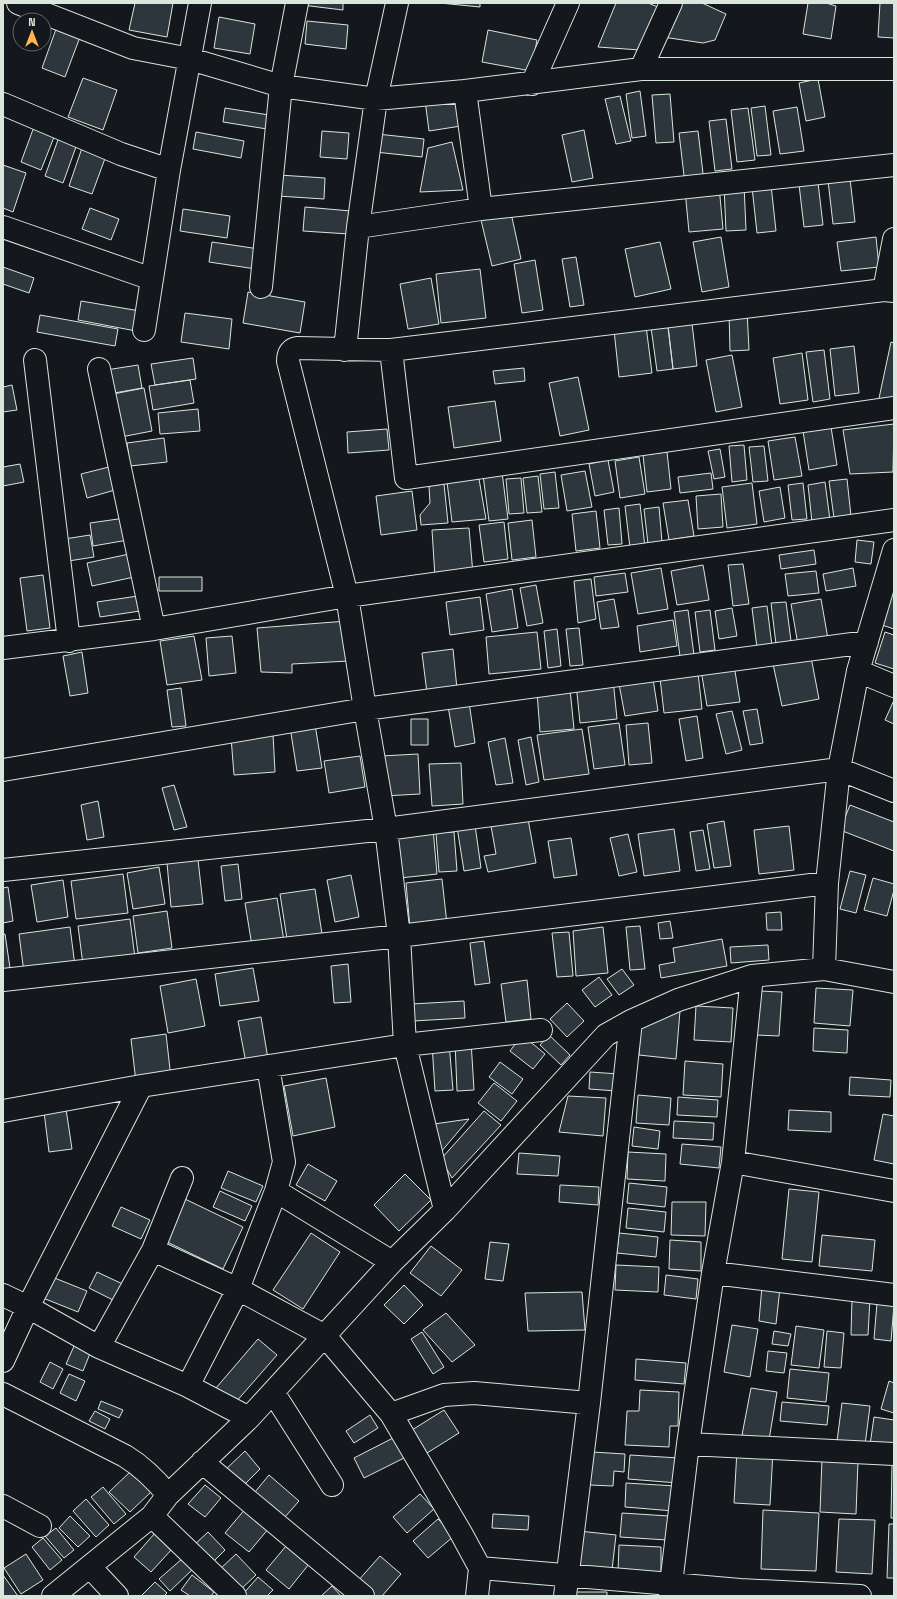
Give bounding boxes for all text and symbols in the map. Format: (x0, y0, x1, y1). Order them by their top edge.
north arrow (12, 12, 52, 52)
text: N (28, 15, 36, 29)

